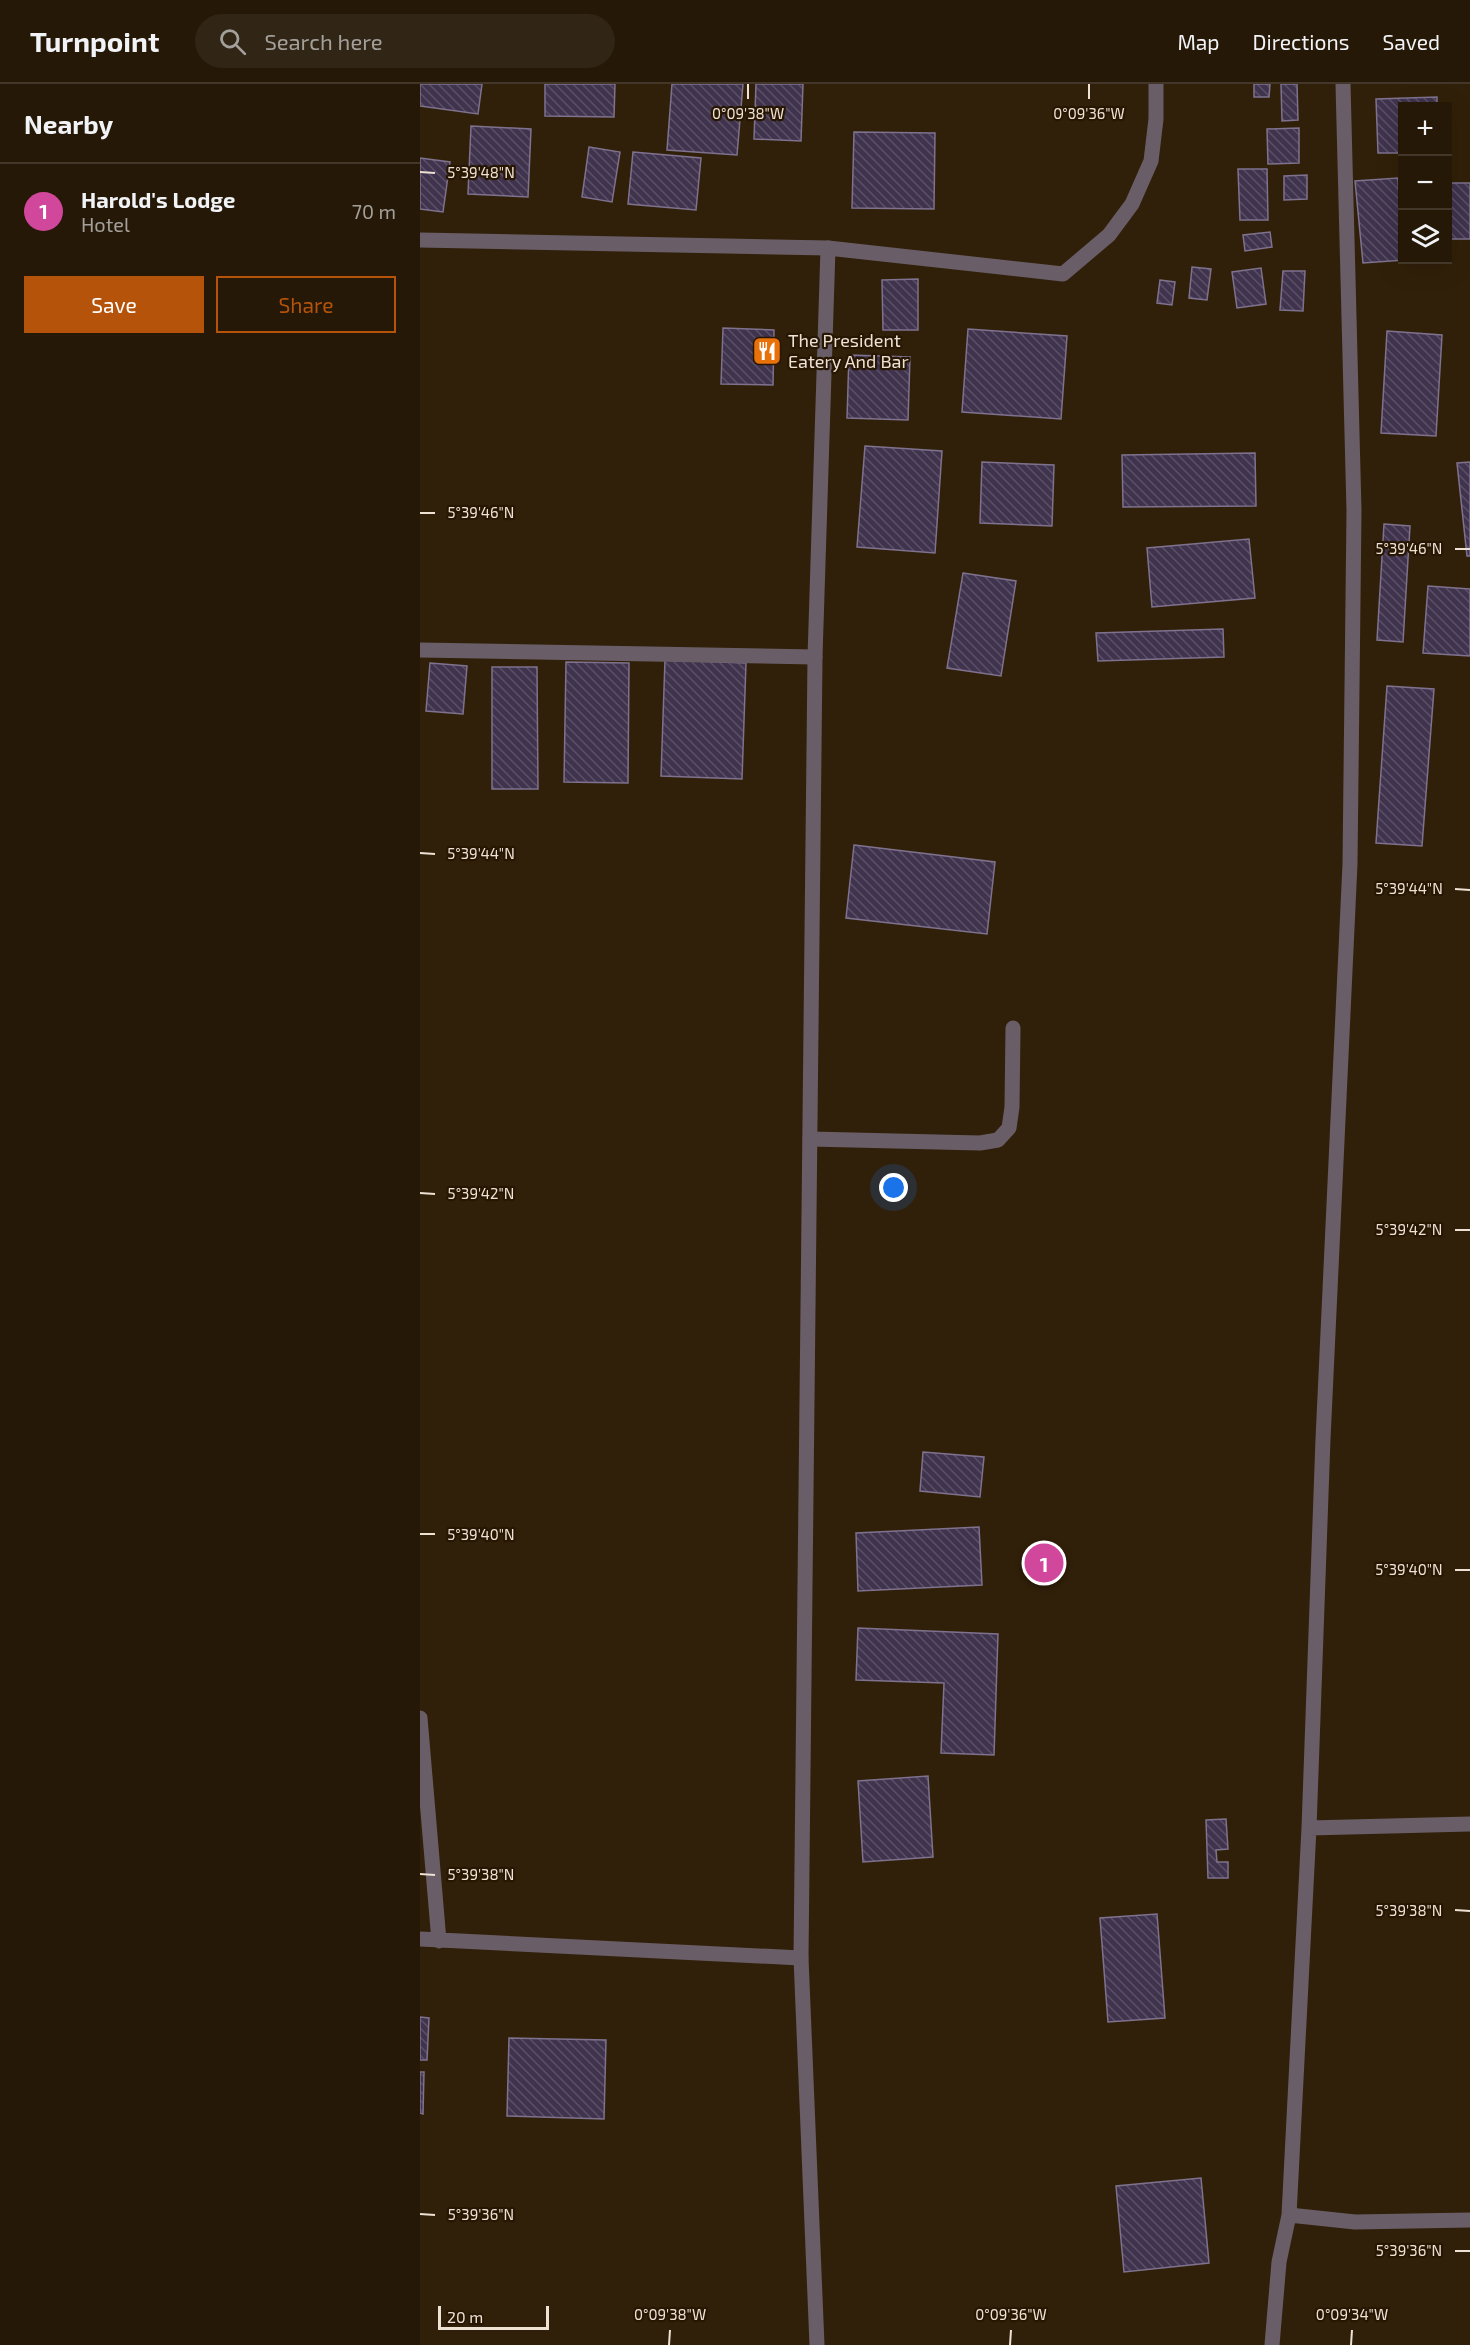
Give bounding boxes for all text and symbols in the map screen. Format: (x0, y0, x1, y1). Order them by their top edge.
search box (195, 14, 615, 68)
text: Turnpoint (30, 24, 159, 58)
icon: search (216, 25, 249, 58)
text: Search here (264, 28, 383, 54)
text: Map (1177, 29, 1220, 54)
text: Directions (1253, 29, 1349, 54)
text: Saved (1382, 29, 1440, 54)
map controls (1398, 102, 1452, 264)
button: + (1398, 102, 1452, 156)
text: 0°09'38"W (712, 104, 784, 122)
text: 0°09'36"W (1053, 104, 1125, 122)
text: Nearby (24, 108, 113, 139)
button: − (1398, 156, 1452, 210)
text: 5°39'48"N (447, 163, 515, 181)
text: Harold's Lodge (81, 186, 235, 212)
text: 1 (39, 199, 48, 223)
text: 70 m (352, 199, 396, 223)
button: layers (1398, 210, 1452, 264)
text: Hotel (81, 212, 130, 236)
button: Save (24, 276, 204, 333)
button: Share (216, 276, 396, 333)
place label: The President Eatery And Bar (788, 329, 909, 372)
restaurant icon: The President Eatery And Bar (751, 335, 783, 367)
text: 5°39'46"N (448, 503, 514, 521)
text: 5°39'46"N (1376, 539, 1442, 557)
text: 5°39'44"N (447, 844, 515, 862)
text: 5°39'44"N (1375, 879, 1443, 897)
your location (879, 1173, 908, 1202)
text: 5°39'42"N (448, 1184, 514, 1202)
text: 5°39'42"N (1376, 1220, 1442, 1238)
text: 5°39'40"N (447, 1525, 515, 1543)
pin: 1 (1024, 1540, 1064, 1586)
text: 5°39'40"N (1375, 1560, 1443, 1578)
text: 5°39'38"N (448, 1865, 514, 1883)
text: 5°39'38"N (1376, 1901, 1442, 1919)
text: 5°39'36"N (448, 2205, 514, 2223)
text: 5°39'36"N (1376, 2241, 1442, 2259)
scale bar (438, 2303, 549, 2330)
text: 0°09'38"W (634, 2305, 706, 2323)
text: 0°09'36"W (975, 2305, 1047, 2323)
text: 0°09'34"W (1316, 2305, 1388, 2323)
text: 20 m (447, 2307, 483, 2326)

